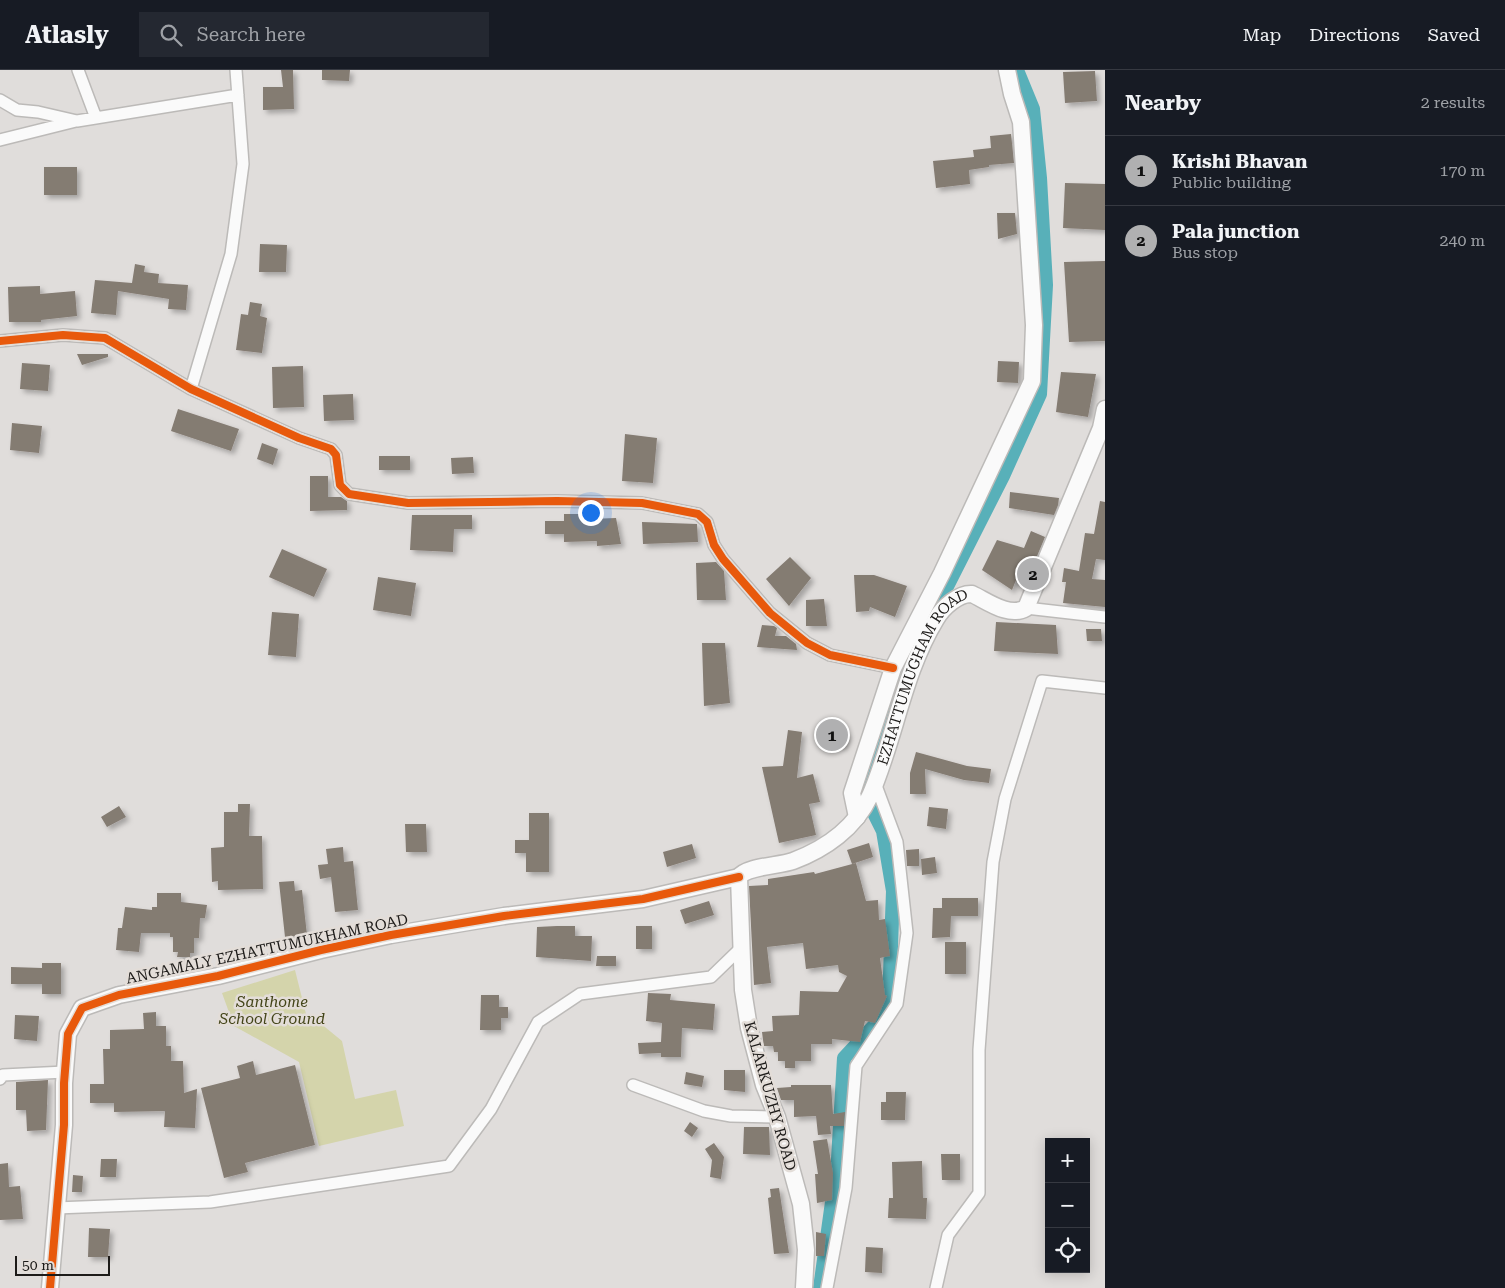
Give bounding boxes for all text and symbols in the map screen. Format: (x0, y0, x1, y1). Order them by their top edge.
search box (139, 12, 489, 57)
text: Atlasly (25, 21, 109, 49)
icon: search (157, 21, 185, 49)
text: Search here (197, 23, 306, 46)
text: Map (1243, 24, 1281, 45)
text: Directions (1309, 24, 1400, 45)
text: Saved (1428, 24, 1480, 45)
text: Nearby (1125, 91, 1201, 115)
text: 2 results (1421, 93, 1485, 112)
text: Krishi Bhavan (1172, 150, 1307, 173)
text: 1 (1137, 161, 1145, 180)
text: 170 m (1439, 161, 1485, 180)
text: Public building (1172, 173, 1291, 192)
text: Pala junction (1172, 220, 1299, 243)
text: 2 (1137, 231, 1145, 250)
text: 240 m (1439, 231, 1485, 250)
text: Bus stop (1172, 243, 1238, 262)
your location (578, 500, 604, 526)
pin: 2 (1017, 555, 1049, 593)
street label: EZHATTUMUGHAM ROAD (874, 585, 971, 767)
pin: 1 (816, 716, 848, 754)
street label: ANGAMALY EZHATTUMUKHAM ROAD (124, 910, 410, 988)
park label: Santhome School Ground (218, 993, 325, 1028)
street label: KALARKUZHY ROAD (740, 1019, 800, 1173)
map controls (1045, 1138, 1090, 1273)
button: + (1045, 1138, 1090, 1183)
button: − (1045, 1183, 1090, 1228)
button: locate (1045, 1228, 1090, 1273)
scale bar (15, 1253, 110, 1276)
text: 50 m (22, 1257, 54, 1273)

